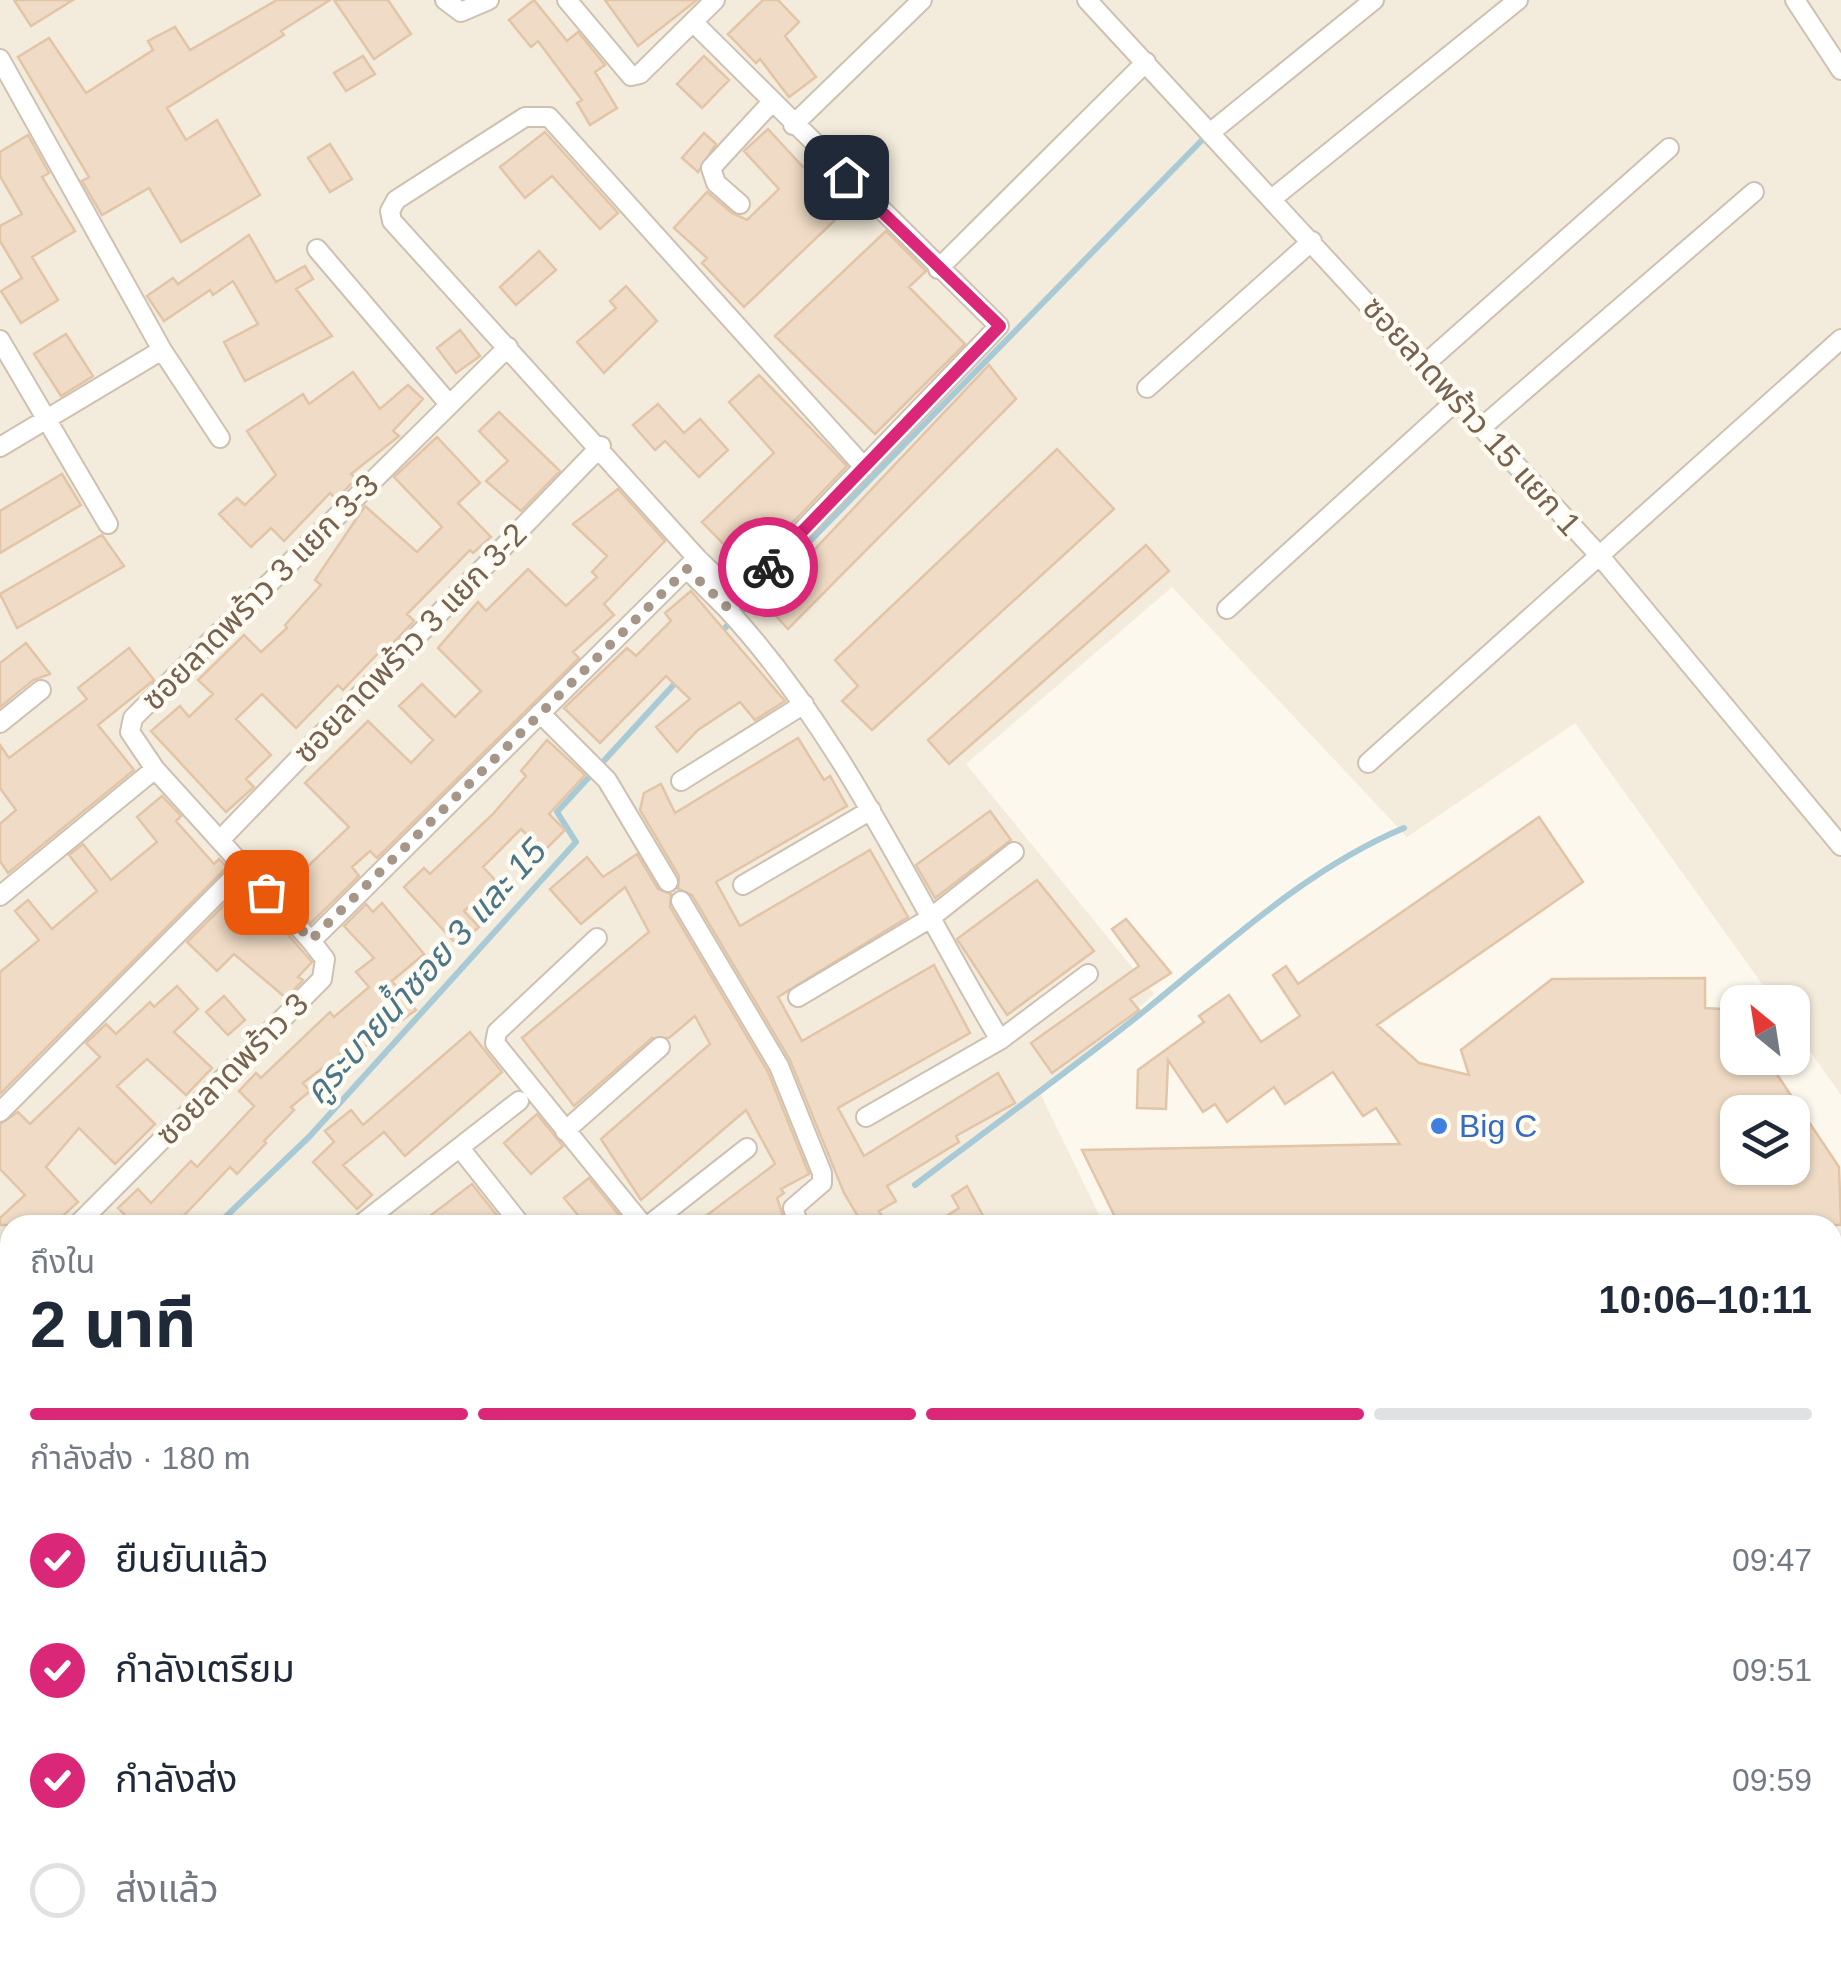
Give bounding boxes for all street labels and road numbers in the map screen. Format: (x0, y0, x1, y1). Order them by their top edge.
street label: ซอยลาดพร้าว 15 แยก 1 (1355, 289, 1589, 543)
street label: ซอยลาดพร้าว 3 แยก 3-3 (135, 467, 385, 717)
street label: ซอยลาดพร้าว 3 แยก 3-2 (286, 516, 534, 770)
street label: ซอยลาดพร้าว 3 (149, 986, 315, 1152)

